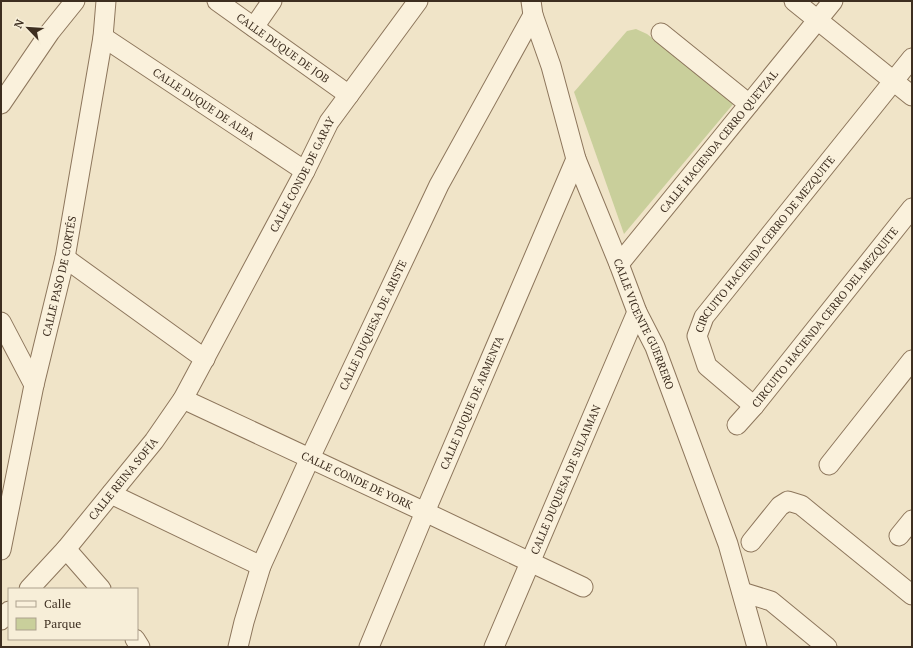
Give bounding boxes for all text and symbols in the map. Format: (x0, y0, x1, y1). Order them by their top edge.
north arrow (8, 8, 48, 48)
street label: CALLE DUQUE DE JOB (234, 10, 332, 86)
text: N (11, 16, 27, 31)
street label: CALLE DUQUE DE ALBA (150, 65, 258, 143)
street label: CALLE HACIENDA CERRO QUETZAL (657, 67, 781, 216)
street label: CALLE CONDE DE GARAY (267, 113, 338, 235)
street label: CIRCUITO HACIENDA CERRO DE MEZQUITE (692, 153, 838, 334)
street label: CALLE PASO DE CORTÉS (39, 215, 79, 338)
street label: CIRCUITO HACIENDA CERRO DEL MEZQUITE (749, 224, 901, 410)
street label: CALLE VICENTE GUERRERO (610, 256, 677, 391)
street label: CALLE DUQUESA DE ARISTE (336, 257, 410, 392)
street label: CALLE DUQUE DE ARMENTA (437, 333, 507, 472)
street label: CALLE DUQUESA DE SULAIMAN (527, 403, 604, 557)
street label: CALLE REINA SOFÍA (85, 434, 161, 523)
street label: CALLE CONDE DE YORK (299, 448, 416, 513)
legend (8, 588, 138, 640)
text: Calle (44, 596, 71, 611)
text: Parque (44, 616, 81, 631)

